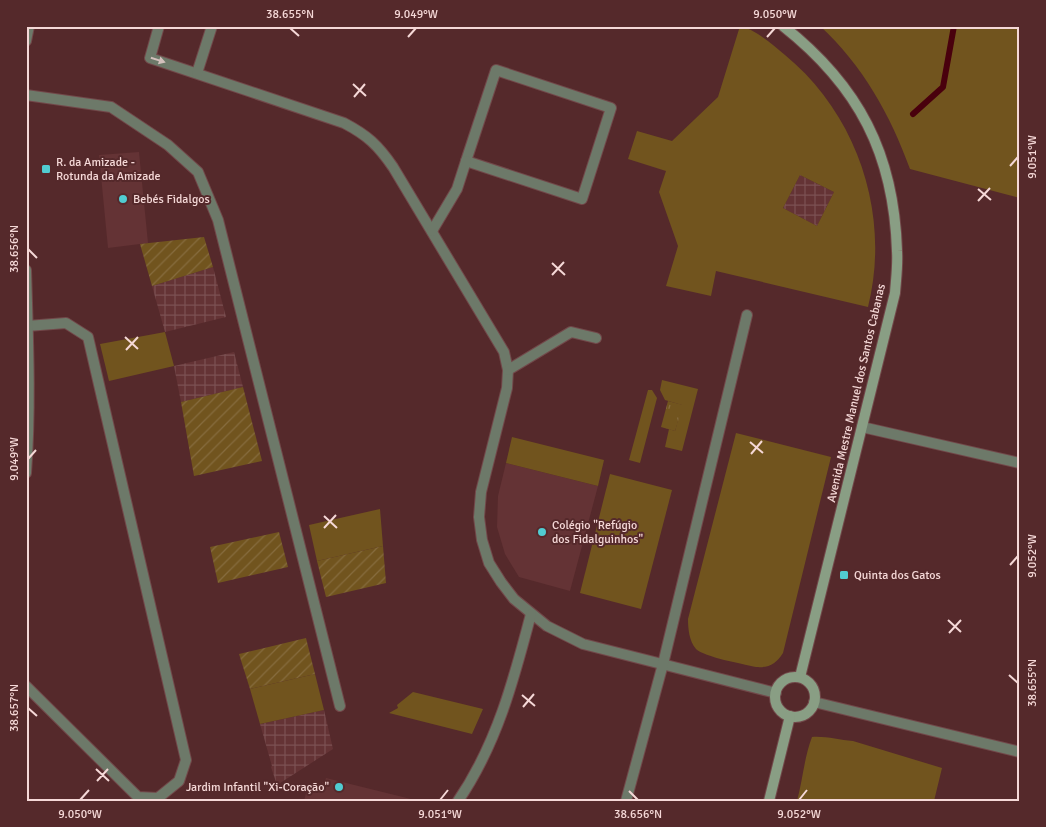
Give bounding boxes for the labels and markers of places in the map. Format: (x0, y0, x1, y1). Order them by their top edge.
place label: R. da Amizade - Rotunda da Amizade (56, 155, 161, 184)
marker: R. da Amizade - Rotunda da Amizade (40, 163, 52, 175)
place label: Bebés Fidalgos (133, 192, 210, 207)
marker: Bebés Fidalgos (117, 193, 129, 205)
place label: Colégio "Refúgio dos Fidalguinhos" (552, 518, 644, 547)
marker: Colégio "Refúgio dos Fidalguinhos" (536, 526, 548, 538)
place label: Quinta dos Gatos (854, 568, 941, 583)
marker: Quinta dos Gatos (838, 569, 850, 581)
place label: Jardim Infantil "Xi-Coração" (186, 780, 329, 795)
marker: Jardim Infantil "Xi-Coração" (333, 781, 345, 793)

